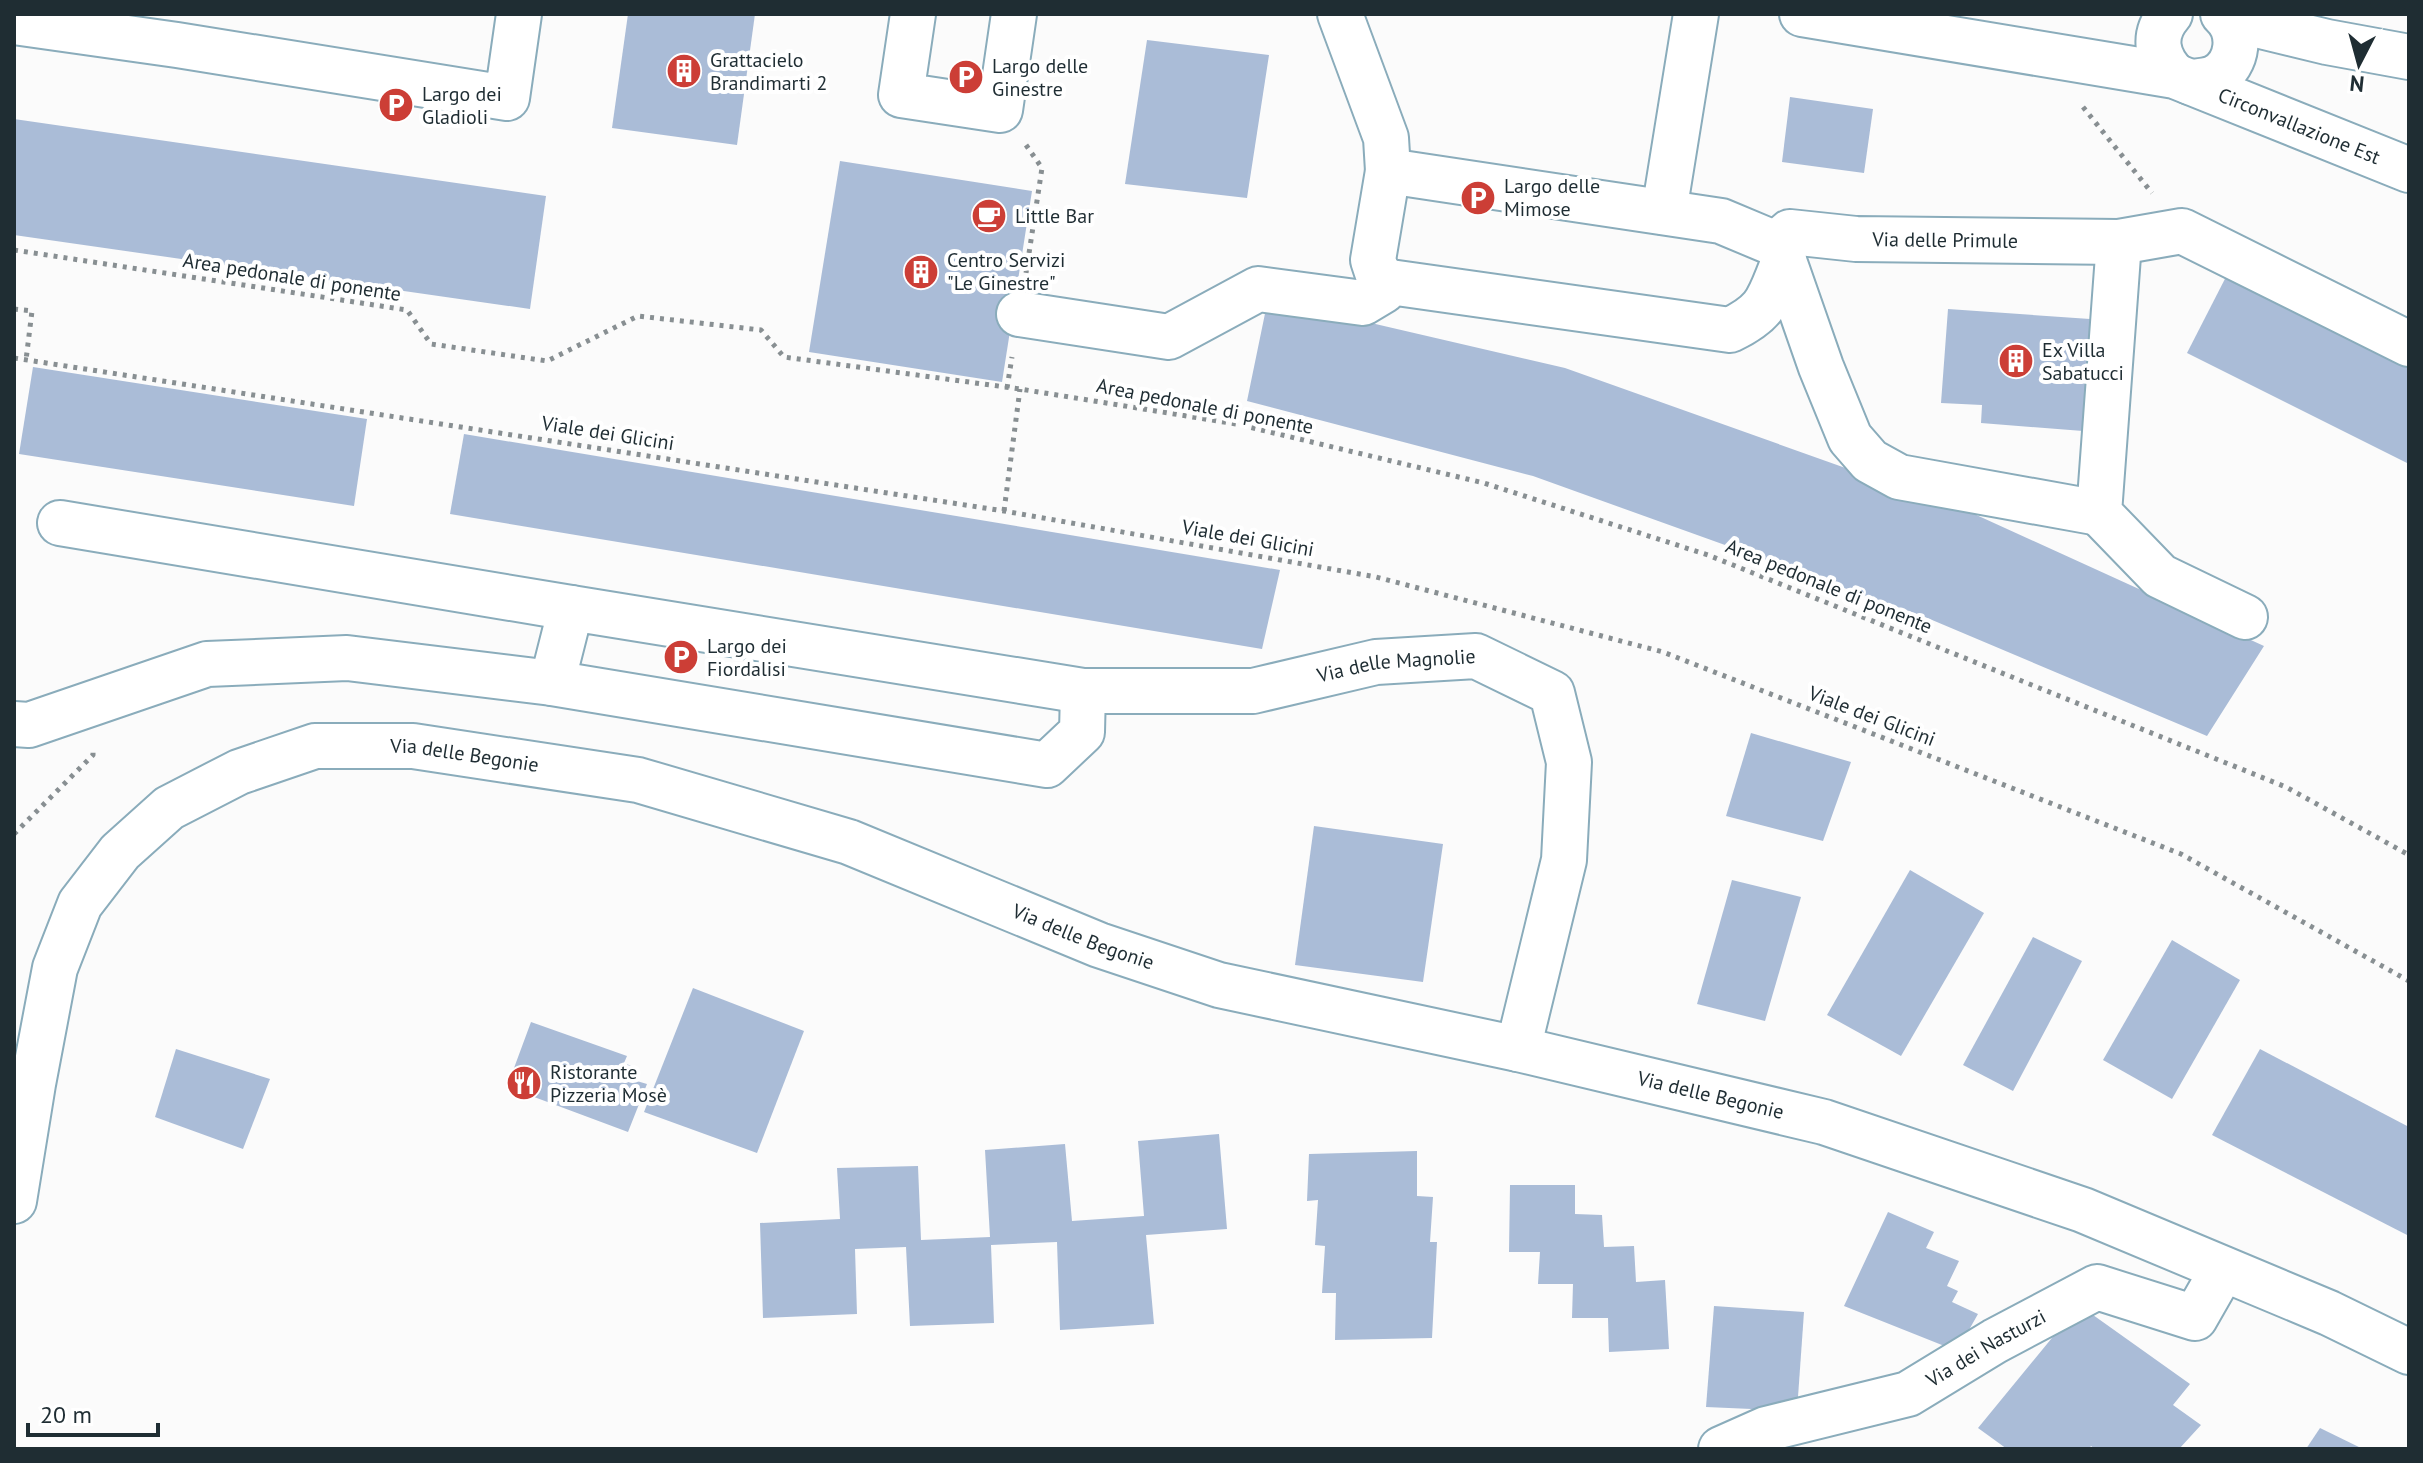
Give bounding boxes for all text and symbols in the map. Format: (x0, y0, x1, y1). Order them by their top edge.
north arrow (2319, 24, 2399, 104)
place label: Grattacielo Brandimarti 2 (710, 47, 827, 96)
building icon: Grattacielo Brandimarti 2 (665, 52, 703, 90)
place label: Largo delle Ginestre (992, 53, 1088, 102)
parking icon: Largo delle Ginestre (947, 58, 985, 96)
text: N (2348, 69, 2366, 99)
place label: Largo dei Gladioli (422, 81, 502, 130)
street label: Circonvallazione Est (2214, 82, 2384, 170)
parking icon: Largo dei Gladioli (377, 86, 415, 124)
place label: Largo delle Mimose (1504, 173, 1600, 222)
parking icon: Largo delle Mimose (1459, 179, 1497, 217)
cafe icon: Little Bar (970, 197, 1008, 235)
place label: Little Bar (1015, 203, 1094, 229)
street label: Via delle Primule (1871, 226, 2018, 254)
street label: Area pedonale di ponente (181, 247, 403, 307)
place label: Centro Servizi "Le Ginestre" (947, 247, 1065, 296)
building icon: Centro Servizi "Le Ginestre" (902, 253, 940, 291)
place label: Ex Villa Sabatucci (2042, 337, 2124, 386)
building icon: Ex Villa Sabatucci (1997, 342, 2035, 380)
street label: Area pedonale di ponente (1094, 372, 1316, 440)
street label: Viale dei Glicini (539, 410, 676, 456)
street label: Viale dei Glicini (1179, 513, 1316, 562)
street label: Area pedonale di ponente (1722, 533, 1936, 639)
place label: Largo dei Fiordalisi (707, 633, 787, 682)
parking icon: Largo dei Fiordalisi (662, 638, 700, 676)
street label: Via delle Magnolie (1314, 643, 1476, 689)
street label: Viale dei Glicini (1804, 680, 1939, 752)
street label: Via delle Begonie (389, 733, 541, 778)
street label: Via delle Begonie (1008, 897, 1157, 975)
place label: Ristorante Pizzeria Mosè (550, 1059, 667, 1108)
restaurant icon: Ristorante Pizzeria Mosè (505, 1064, 543, 1102)
street label: Via delle Begonie (1634, 1065, 1787, 1125)
street label: Via dei Nasturzi (1920, 1303, 2050, 1393)
scale bar (28, 1387, 158, 1437)
text: 20 m (40, 1399, 92, 1430)

